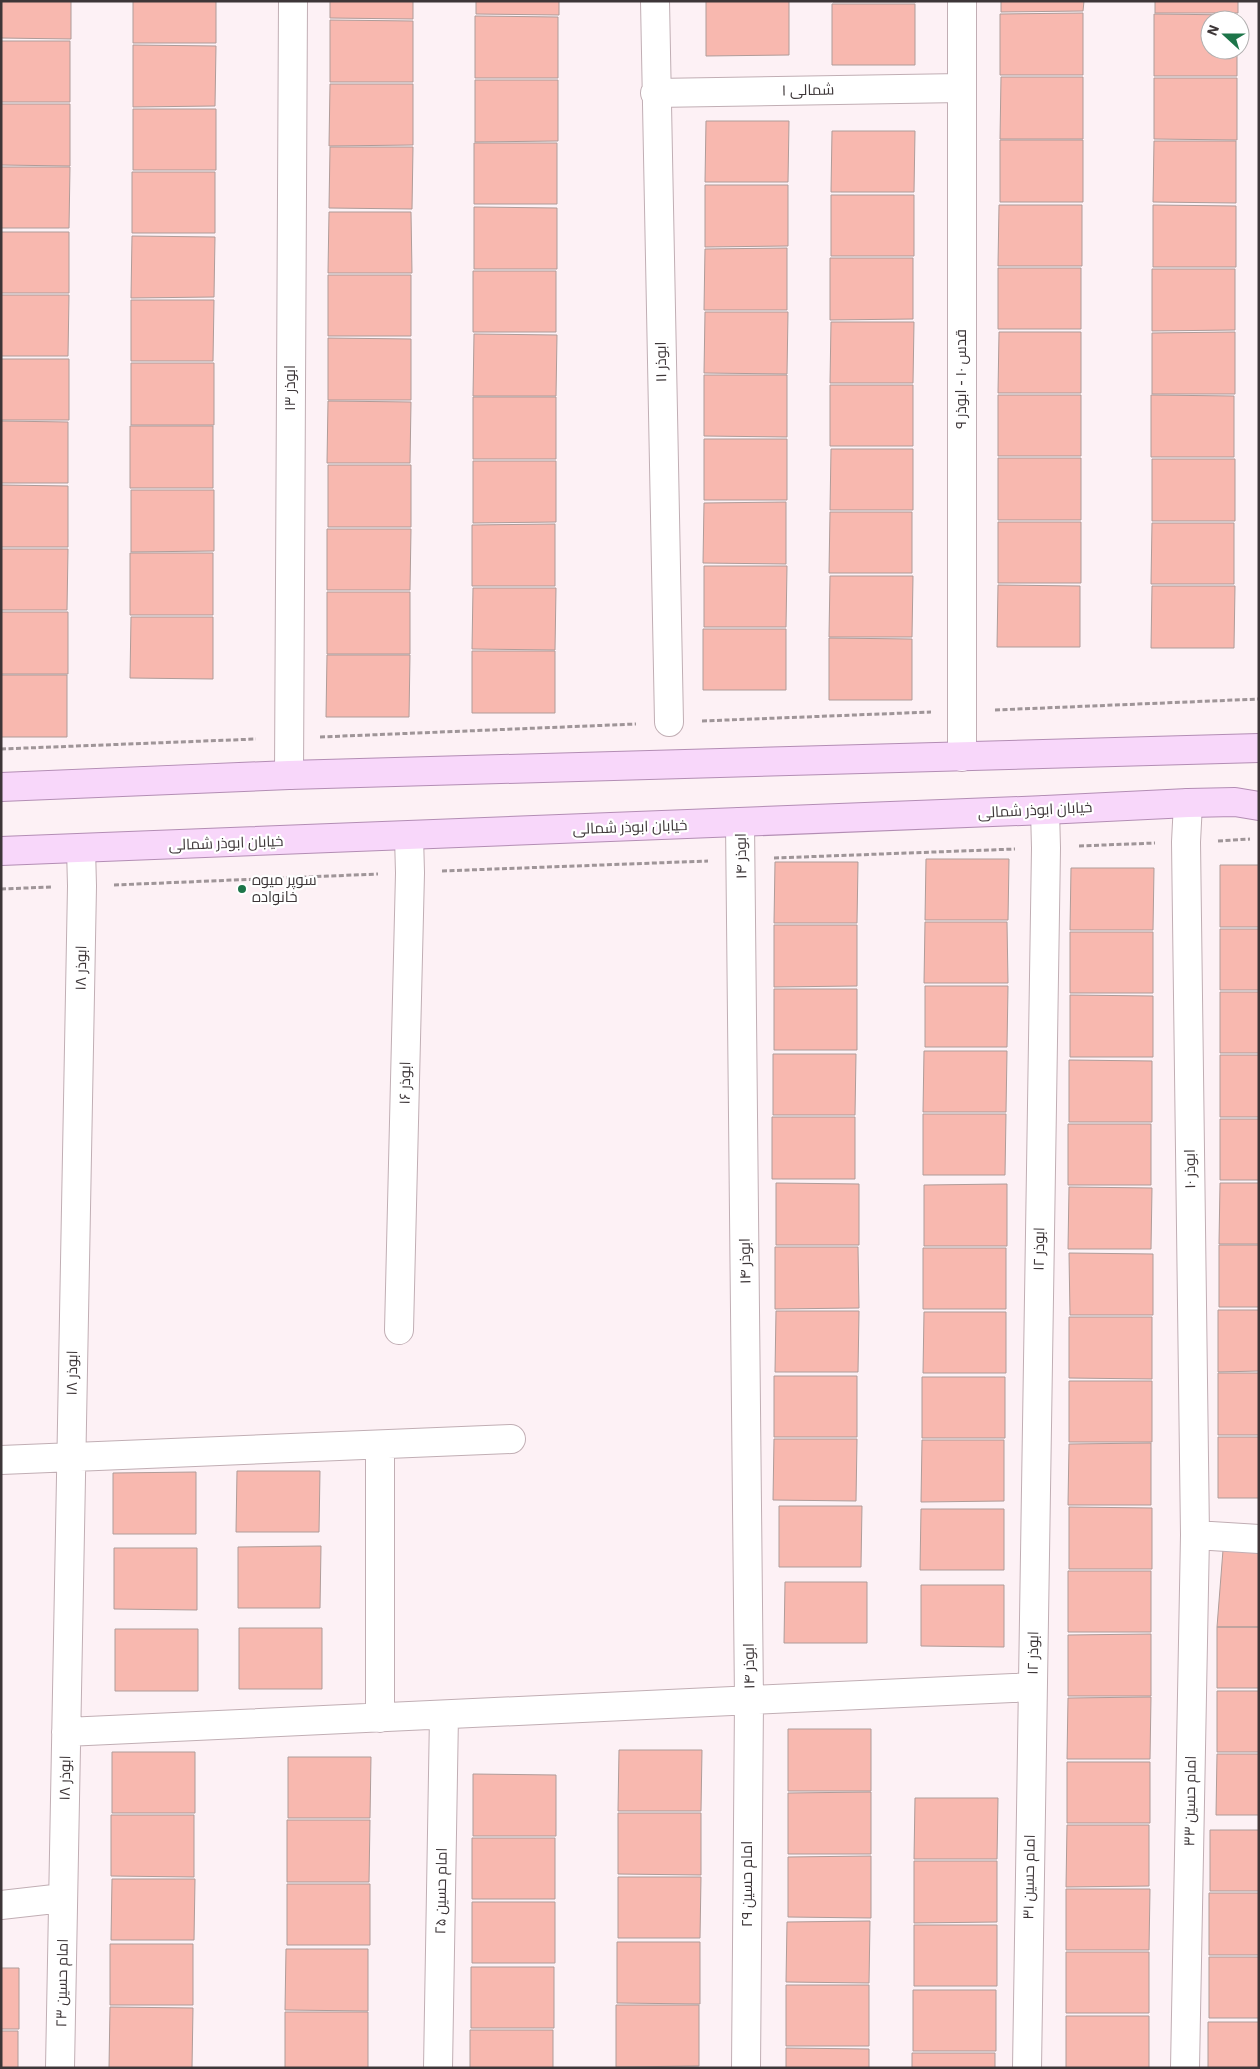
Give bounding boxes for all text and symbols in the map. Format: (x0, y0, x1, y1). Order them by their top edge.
north arrow (1200, 10, 1250, 60)
text: N (1203, 22, 1223, 38)
street label: شمالی ۱ (782, 80, 834, 100)
street label: قدس ۱۰ - ابوذر ۹ (951, 329, 971, 429)
street label: ابوذر ۱۱ (651, 341, 670, 383)
street label: ابوذر ۱۳ (280, 365, 299, 411)
street label: خیابان ابوذر شمالی (977, 797, 1093, 823)
street label: خیابان ابوذر شمالی (572, 815, 688, 839)
street label: خیابان ابوذر شمالی (168, 831, 284, 855)
street label: ابوذر ۱۴ (731, 833, 750, 879)
place label: سوپر میوه خانواده (252, 870, 317, 906)
marker: سوپر میوه خانواده (236, 883, 248, 895)
street label: ابوذر ۱۸ (71, 945, 90, 991)
street label: ابوذر ۱۶ (395, 1061, 414, 1105)
street label: ابوذر ۱۰ (1180, 1149, 1199, 1189)
street label: ابوذر ۱۲ (1029, 1227, 1048, 1271)
street label: ابوذر ۱۴ (735, 1238, 754, 1284)
street label: ابوذر ۱۸ (62, 1350, 81, 1396)
street label: ابوذر ۱۲ (1023, 1631, 1042, 1675)
street label: ابوذر ۱۴ (739, 1643, 758, 1689)
street label: ابوذر ۱۸ (55, 1755, 74, 1801)
street label: امام حسین ۳۳ (1179, 1755, 1201, 1847)
street label: امام حسین ۳۱ (1018, 1834, 1040, 1920)
street label: امام حسین ۲۹ (737, 1841, 757, 1927)
street label: امام حسین ۲۵ (430, 1847, 452, 1935)
street label: امام حسین ۲۳ (51, 1938, 73, 2028)

